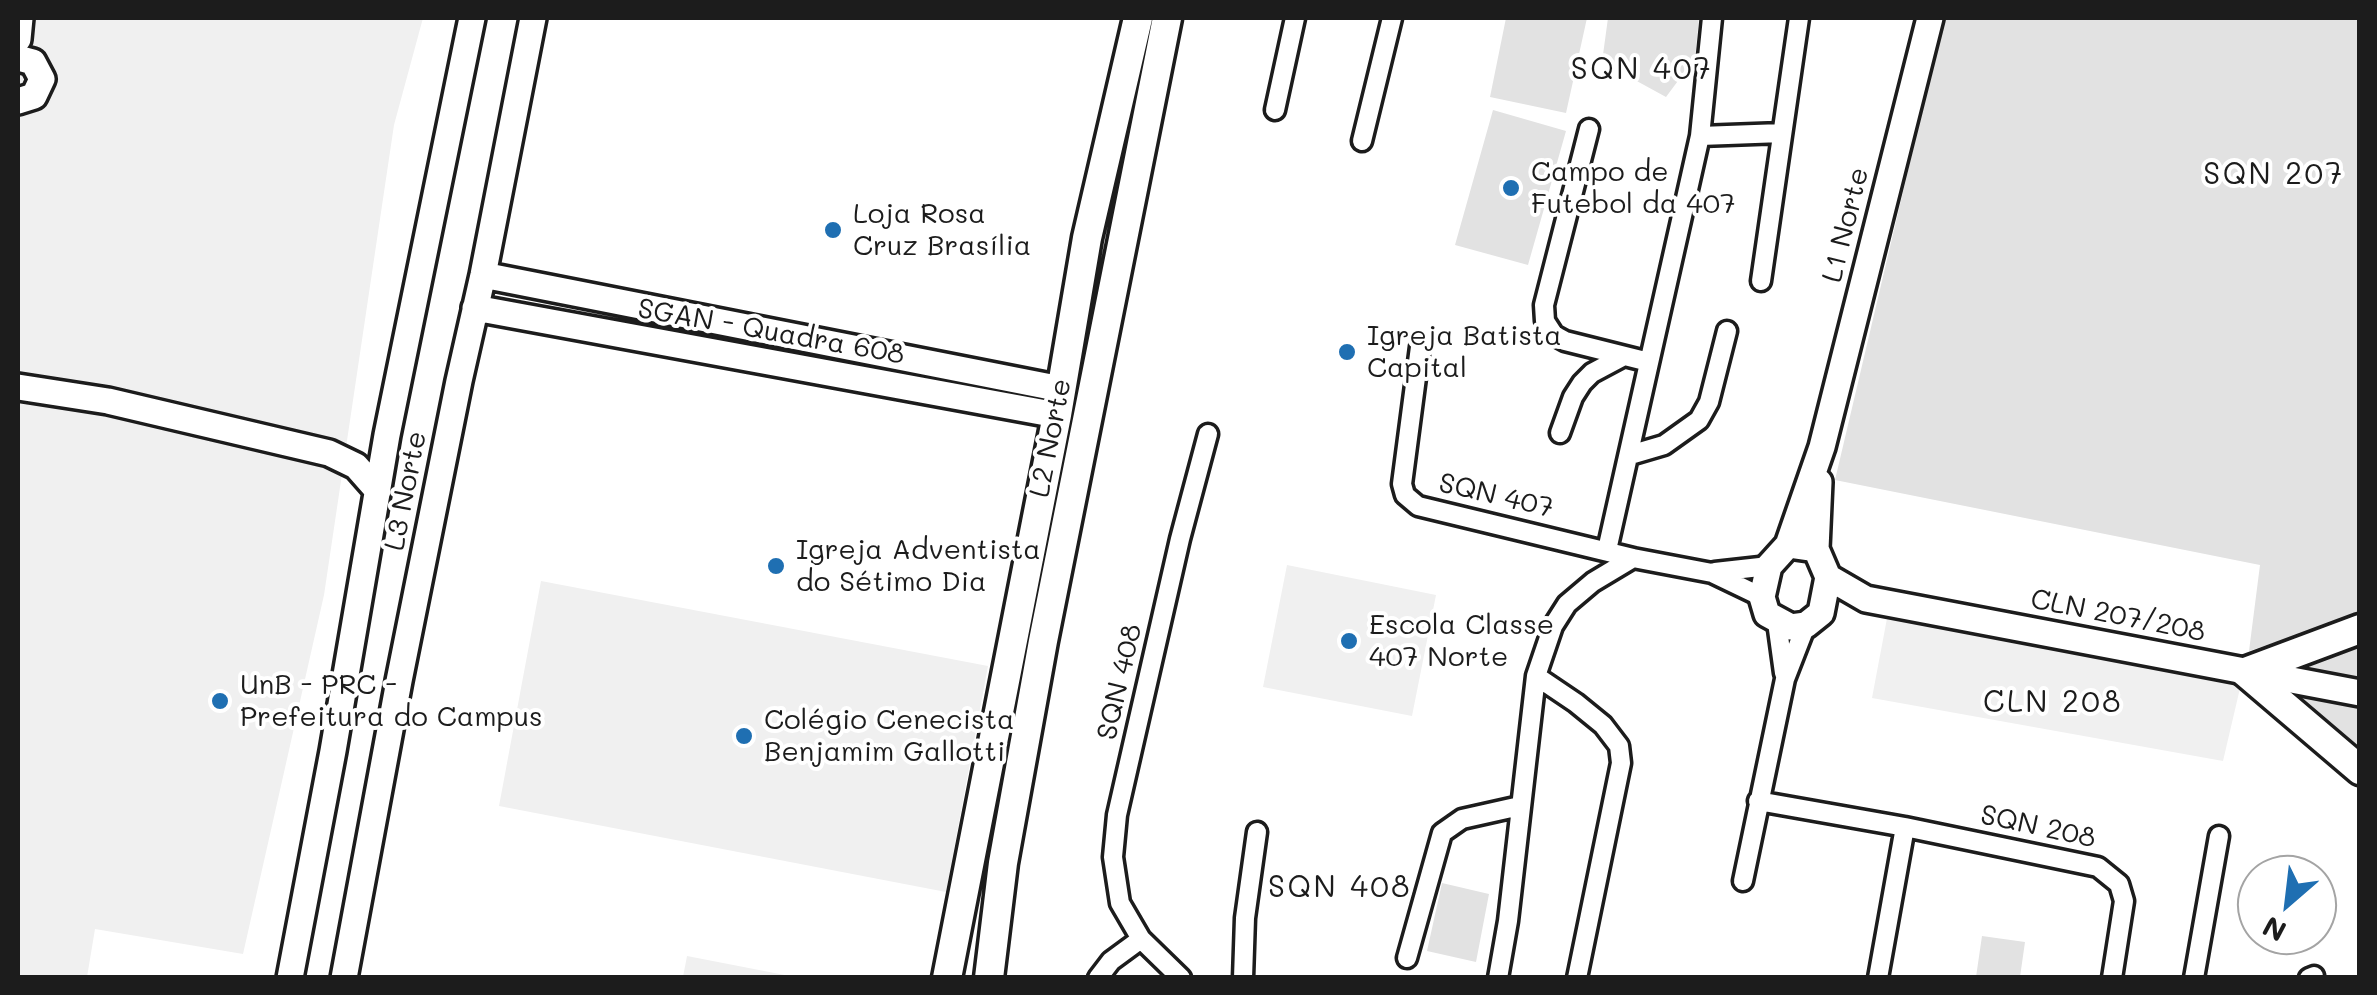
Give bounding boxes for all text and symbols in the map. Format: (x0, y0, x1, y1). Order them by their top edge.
district label: SQN 407 (1571, 52, 1713, 88)
place label: Campo de Futebol da 407 (1531, 155, 1735, 221)
district label: SQN 207 (2203, 157, 2345, 193)
street label: L1 Norte (1816, 164, 1876, 286)
marker: Campo de Futebol da 407 (1500, 177, 1522, 199)
place label: Loja Rosa Cruz Brasília (853, 197, 1031, 263)
marker: Loja Rosa Cruz Brasília (822, 219, 844, 241)
street label: SGAN - Quadra 608 (635, 292, 907, 372)
place label: Igreja Batista Capital (1367, 319, 1562, 385)
marker: Igreja Batista Capital (1336, 341, 1358, 363)
street label: L2 Norte (1023, 376, 1079, 500)
street label: L3 Norte (378, 428, 434, 554)
street label: SQN 407 (1435, 467, 1557, 525)
place label: Igreja Adventista do Sétimo Dia (796, 533, 1041, 599)
marker: Igreja Adventista do Sétimo Dia (765, 555, 787, 577)
street label: CLN 207/208 (2028, 583, 2208, 649)
place label: Escola Classe 407 Norte (1369, 608, 1554, 674)
street label: SQN 408 (1090, 621, 1150, 743)
marker: Escola Classe 407 Norte (1338, 630, 1360, 652)
place label: UnB - PRC - Prefeitura do Campus (240, 668, 543, 734)
district label: CLN 208 (1983, 685, 2123, 721)
marker: UnB - PRC - Prefeitura do Campus (209, 690, 231, 712)
place label: Colégio Cenecista Benjamim Gallotti (764, 703, 1014, 769)
marker: Colégio Cenecista Benjamim Gallotti (733, 725, 755, 747)
street label: SQN 208 (1977, 798, 2099, 856)
north arrow (2237, 855, 2337, 955)
district label: SQN 408 (1268, 870, 1412, 906)
text: N (2256, 909, 2292, 951)

